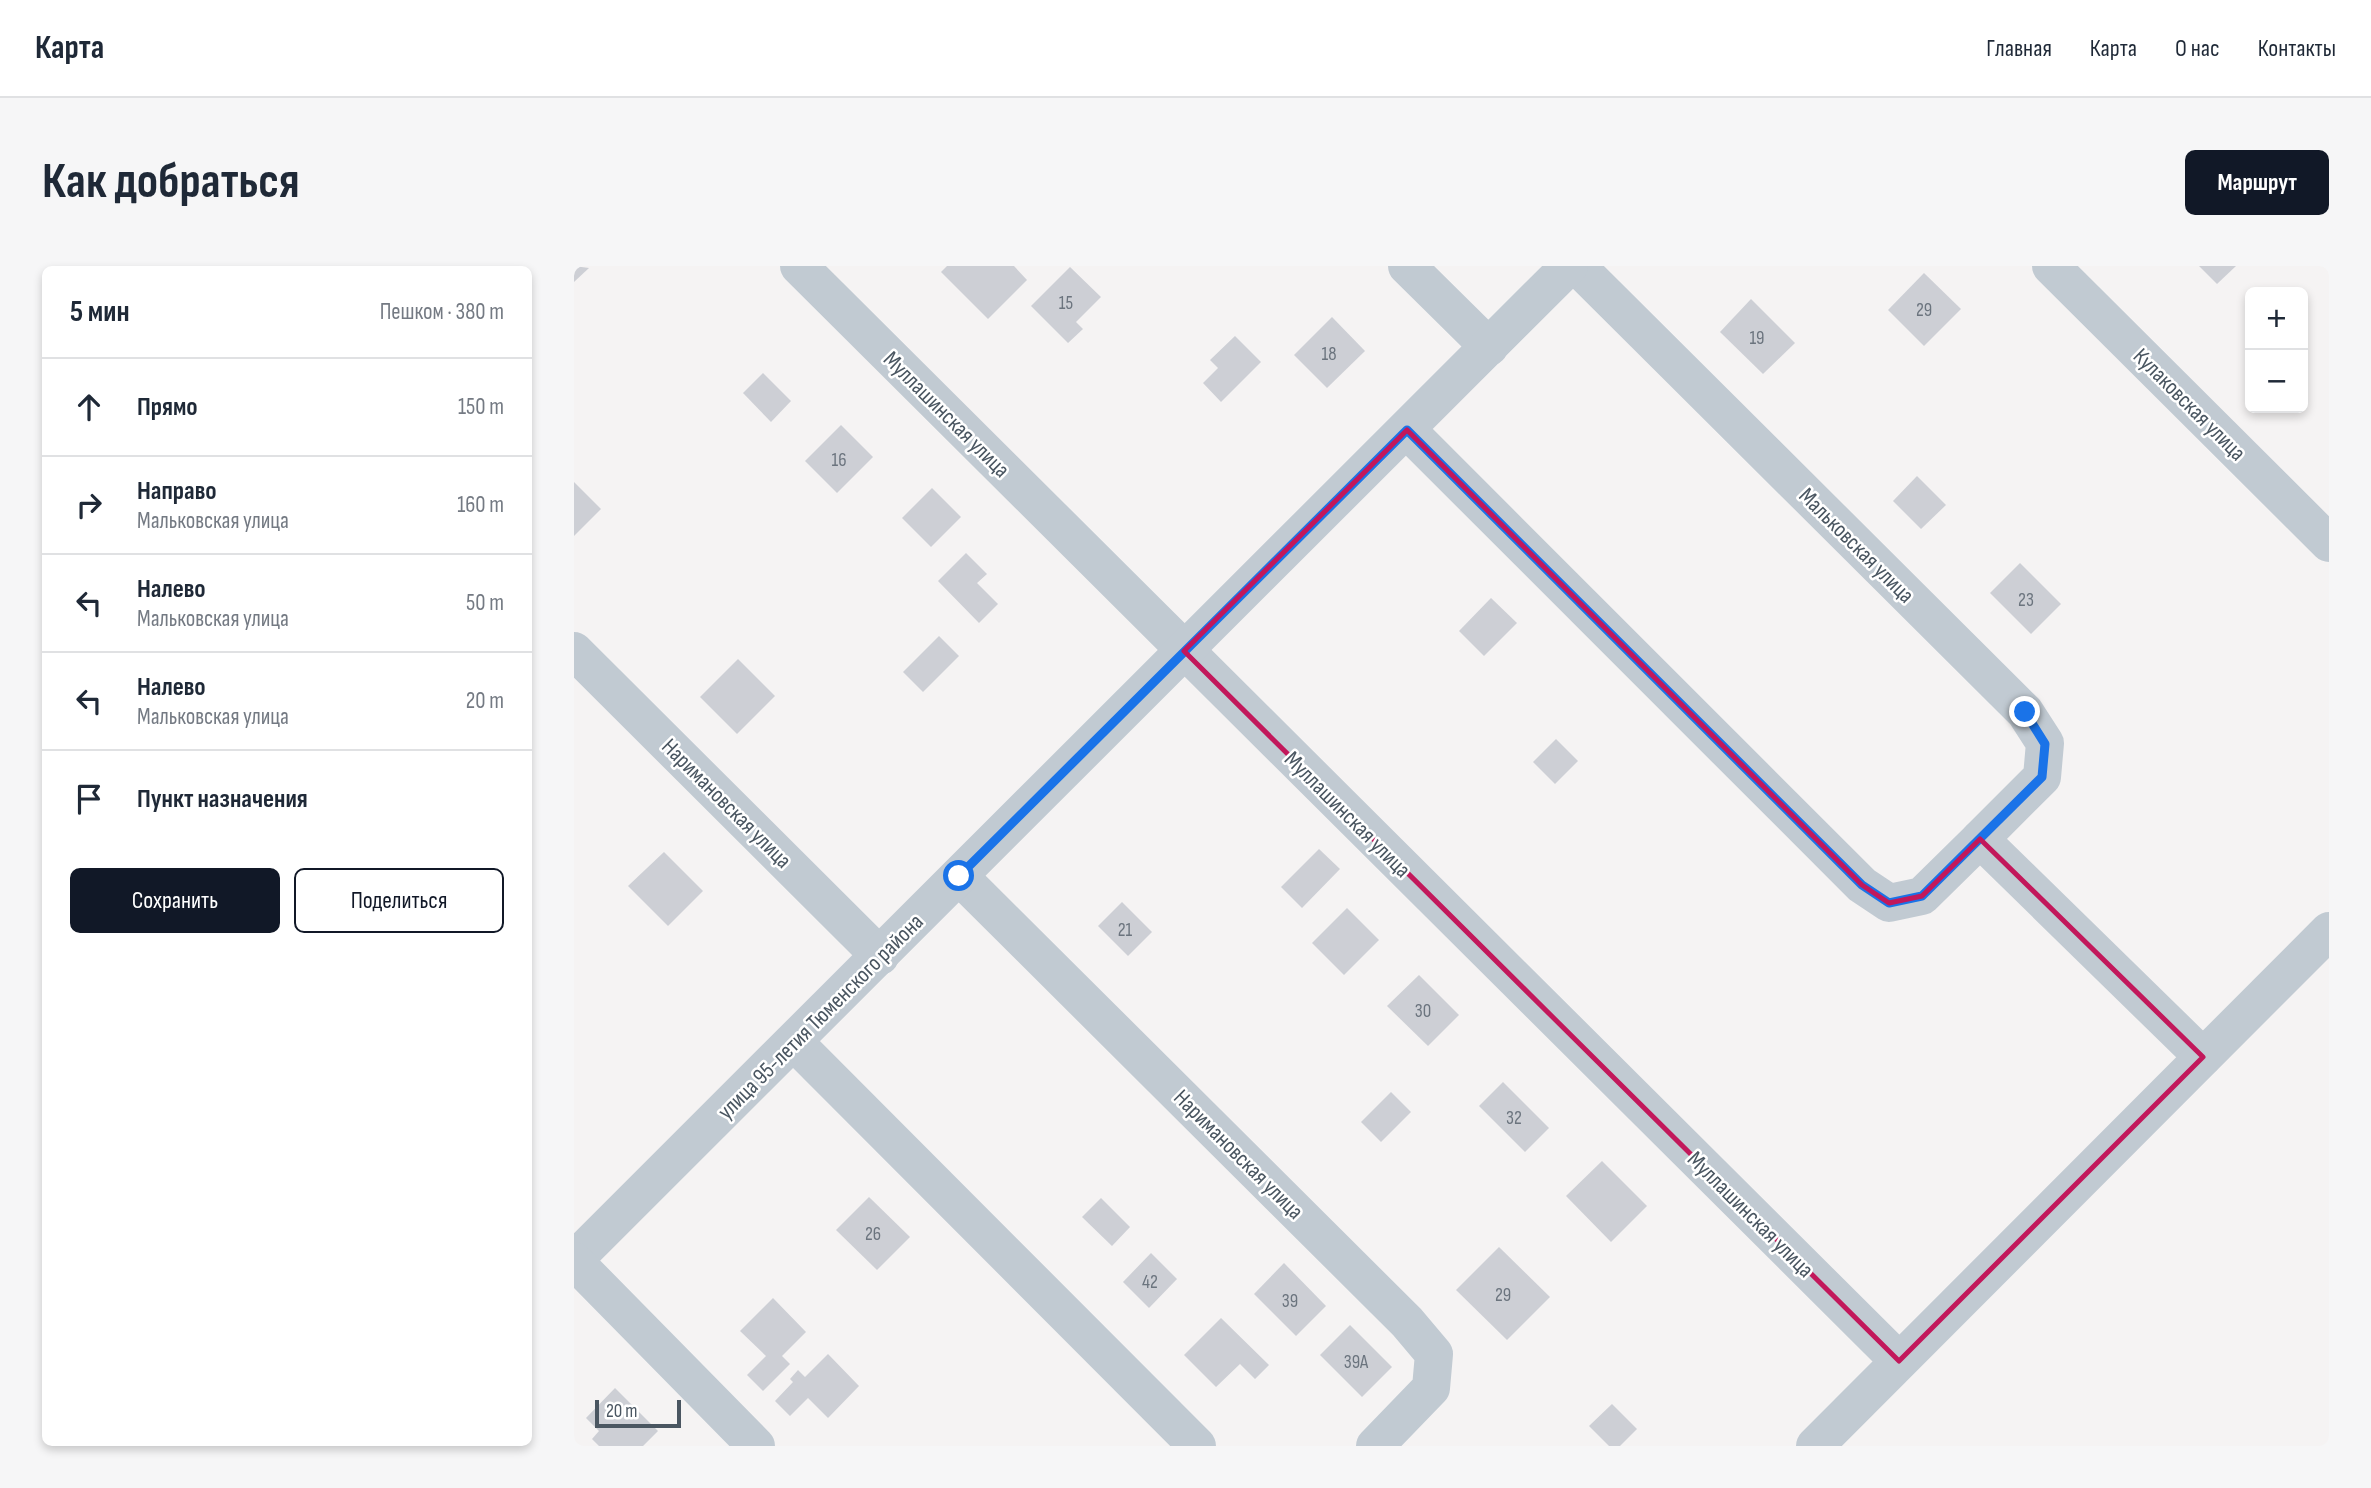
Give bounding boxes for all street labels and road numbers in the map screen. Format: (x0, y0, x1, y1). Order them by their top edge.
street label: Кулаковская улица (2127, 343, 2251, 467)
street label: Муллашинская улица (877, 346, 1015, 484)
street label: Мальковская улица (1793, 482, 1920, 609)
street label: Наримановская улица (655, 733, 797, 875)
street label: Муллашинская улица (1278, 746, 1416, 884)
street label: улица 95-летия Тюменского района (712, 908, 929, 1125)
street label: Наримановская улица (1167, 1084, 1309, 1226)
street label: Муллашинская улица (1681, 1146, 1819, 1284)

